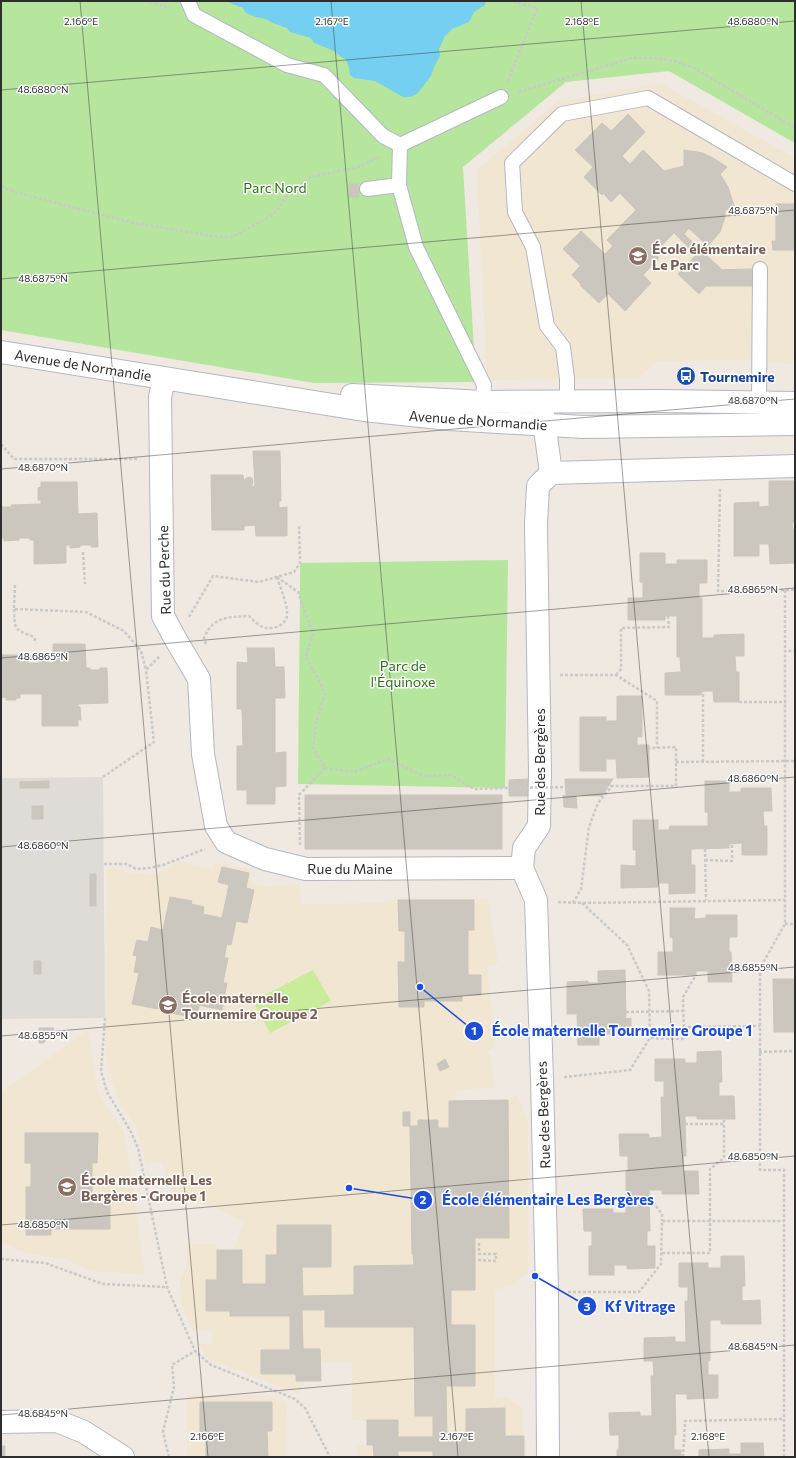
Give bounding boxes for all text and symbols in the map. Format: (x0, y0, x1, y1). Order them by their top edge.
text: 2.166°E (64, 15, 98, 27)
text: 2.167°E (315, 15, 349, 27)
text: 2.168°E (565, 15, 599, 27)
text: 48.6880°N (727, 15, 779, 27)
text: 48.6880°N (17, 83, 69, 95)
park label: Parc Nord (243, 179, 307, 196)
text: 48.6875°N (728, 204, 778, 216)
place label: École élémentaire Le Parc (652, 240, 766, 273)
school or university icon: École élémentaire Le Parc (627, 245, 649, 267)
text: 48.6875°N (18, 272, 68, 284)
street label: Avenue de Normandie (13, 346, 153, 384)
bus stop icon: Tournemire (675, 365, 697, 387)
place label: Tournemire (700, 368, 775, 385)
text: 48.6870°N (728, 394, 778, 406)
street label: Avenue de Normandie (408, 407, 548, 433)
text: 48.6870°N (18, 461, 68, 473)
street label: Rue du Perche (154, 525, 174, 615)
text: 48.6865°N (728, 583, 778, 595)
text: 48.6865°N (18, 650, 68, 662)
park label: Parc de l'Équinoxe (371, 657, 435, 690)
street label: Rue des Bergères (531, 708, 548, 816)
text: 48.6860°N (727, 772, 779, 784)
text: 48.6860°N (17, 839, 69, 851)
street label: Rue du Maine (307, 860, 393, 877)
text: 48.6855°N (728, 961, 778, 973)
place label: École maternelle Tournemire Groupe 2 (182, 989, 318, 1022)
school or university icon: École maternelle Tournemire Groupe 2 (157, 994, 179, 1016)
callout: École maternelle Tournemire Groupe 1 (464, 1017, 760, 1044)
text: École maternelle Tournemire Groupe 1 (492, 1021, 752, 1039)
text: 1 (471, 1023, 477, 1037)
text: 48.6855°N (18, 1029, 68, 1041)
street label: Rue des Bergères (533, 1061, 553, 1169)
text: 48.6850°N (728, 1150, 778, 1162)
place label: École maternelle Les Bergères - Groupe 1 (81, 1171, 213, 1204)
school or university icon: École maternelle Les Bergères - Groupe 1 (56, 1176, 78, 1198)
callout: École élémentaire Les Bergères (413, 1186, 662, 1213)
text: École élémentaire Les Bergères (442, 1190, 654, 1208)
text: 2 (420, 1192, 427, 1206)
text: 48.6850°N (18, 1218, 68, 1230)
callout: Kf Vitrage (577, 1293, 684, 1320)
text: Kf Vitrage (605, 1297, 675, 1315)
text: 3 (584, 1299, 591, 1313)
text: 48.6845°N (728, 1340, 778, 1352)
text: 48.6845°N (18, 1407, 68, 1419)
text: 2.166°E (190, 1430, 224, 1442)
text: 2.167°E (440, 1430, 474, 1442)
text: 2.168°E (691, 1430, 725, 1442)

